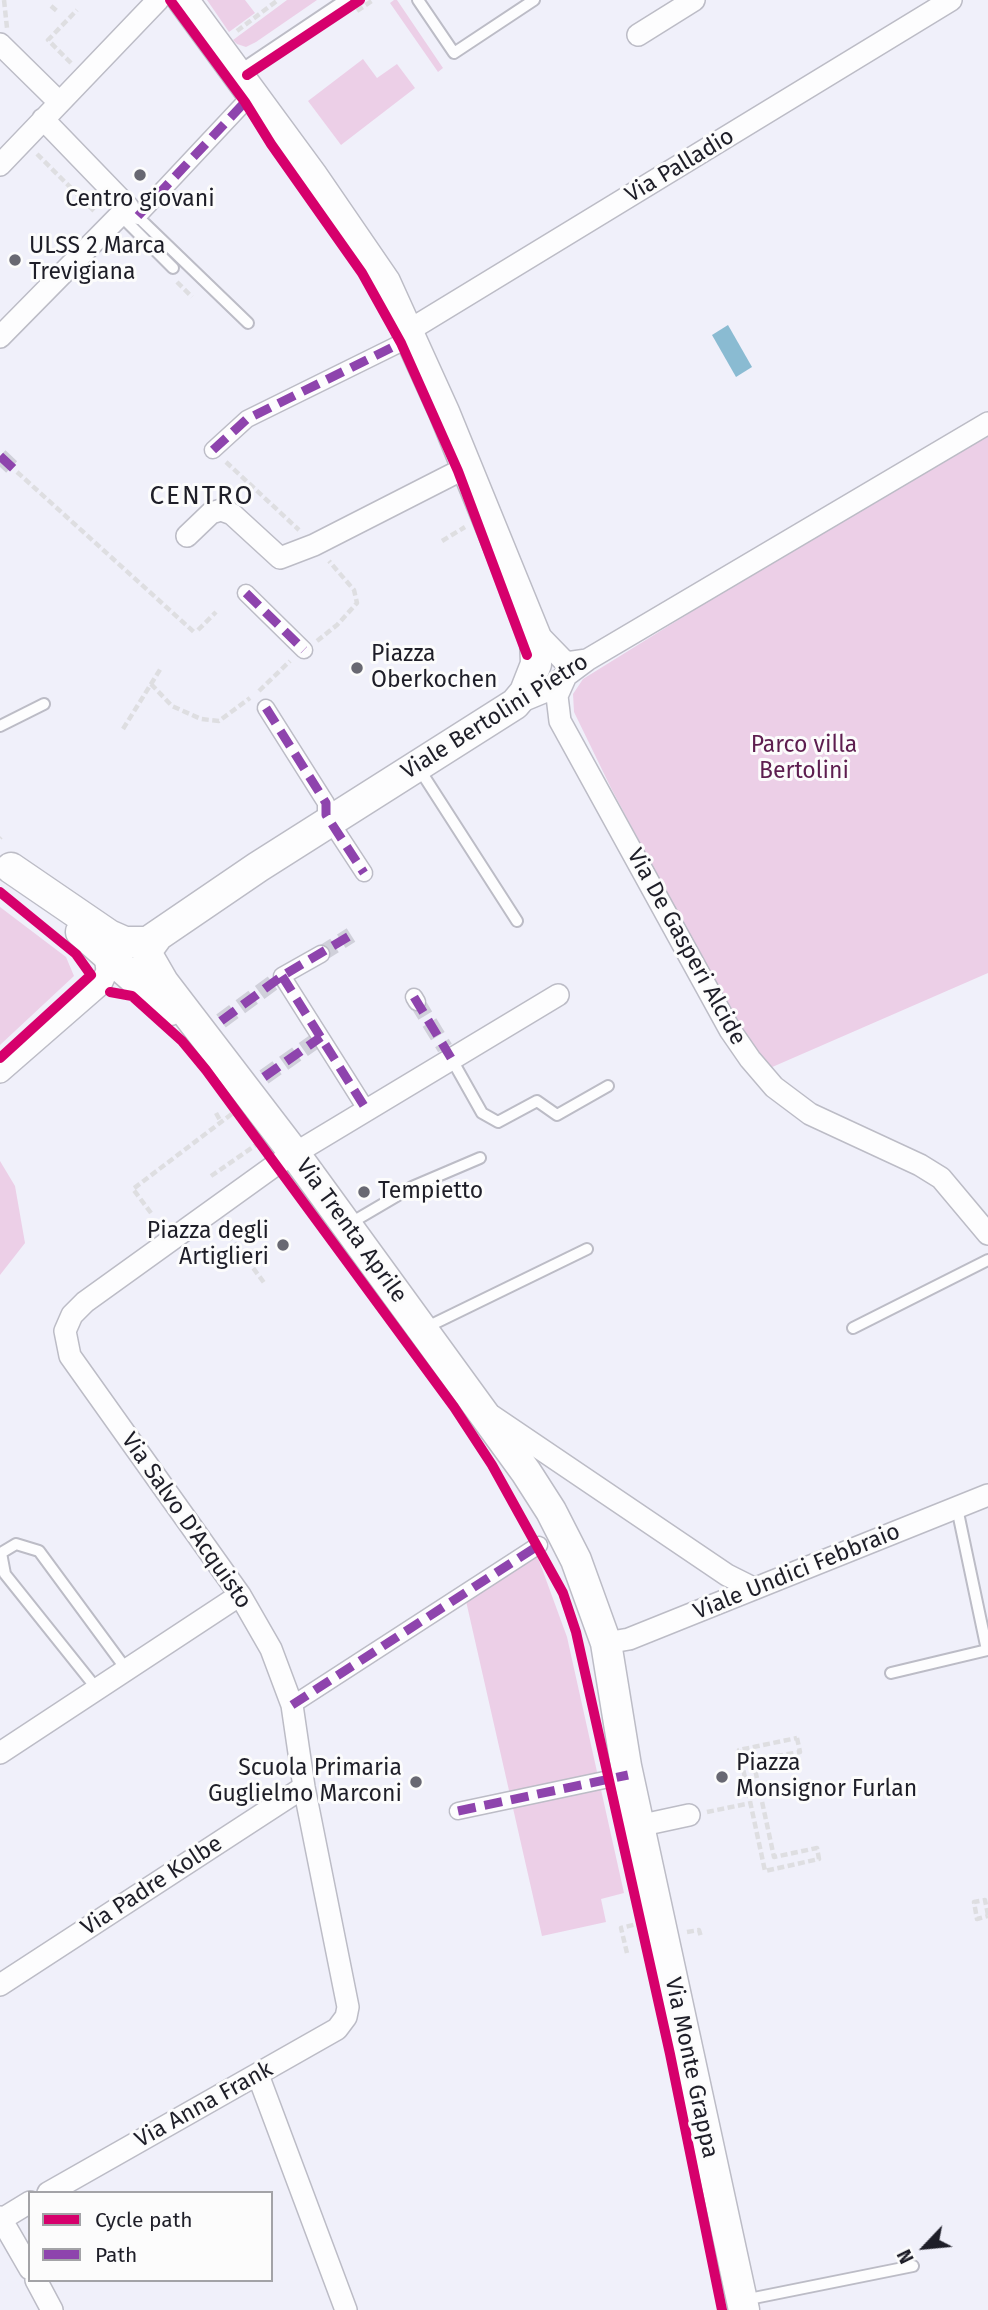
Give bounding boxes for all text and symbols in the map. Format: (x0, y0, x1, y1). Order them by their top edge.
street label: Via Palladio (621, 123, 739, 209)
marker: Centro giovani (132, 167, 148, 183)
place label: Centro giovani (65, 186, 215, 214)
place label: ULSS 2 Marca Trevigiana (29, 233, 166, 287)
marker: ULSS 2 Marca Trevigiana (7, 252, 23, 268)
district label: CENTRO (150, 481, 254, 513)
place label: Piazza Oberkochen (371, 641, 497, 695)
street label: Viale Bertolini Pietro (396, 648, 594, 786)
marker: Piazza Oberkochen (349, 660, 365, 676)
park label: Parco villa Bertolini (751, 732, 857, 786)
street label: Via De Gasperi Alcide (621, 844, 751, 1050)
street label: Via Trenta Aprile (289, 1154, 413, 1308)
place label: Tempietto (378, 1178, 483, 1206)
marker: Tempietto (356, 1184, 372, 1200)
place label: Piazza degli Artiglieri (147, 1218, 269, 1272)
marker: Piazza degli Artiglieri (275, 1237, 291, 1253)
street label: Via Salvo D'Acquisto (115, 1428, 257, 1614)
street label: Viale Undici Febbraio (690, 1518, 904, 1626)
place label: Piazza Monsignor Furlan (736, 1750, 917, 1804)
place label: Scuola Primaria Guglielmo Marconi (208, 1755, 402, 1809)
marker: Piazza Monsignor Furlan (714, 1769, 730, 1785)
marker: Scuola Primaria Guglielmo Marconi (408, 1774, 424, 1790)
street label: Via Padre Kolbe (76, 1830, 228, 1942)
street label: Via Monte Grappa (658, 1975, 724, 2161)
street label: Via Anna Frank (130, 2056, 278, 2154)
legend (28, 2191, 273, 2282)
text: Cycle path (95, 2207, 193, 2233)
north arrow (890, 2212, 960, 2282)
text: Path (95, 2242, 137, 2268)
text: N (893, 2246, 919, 2267)

